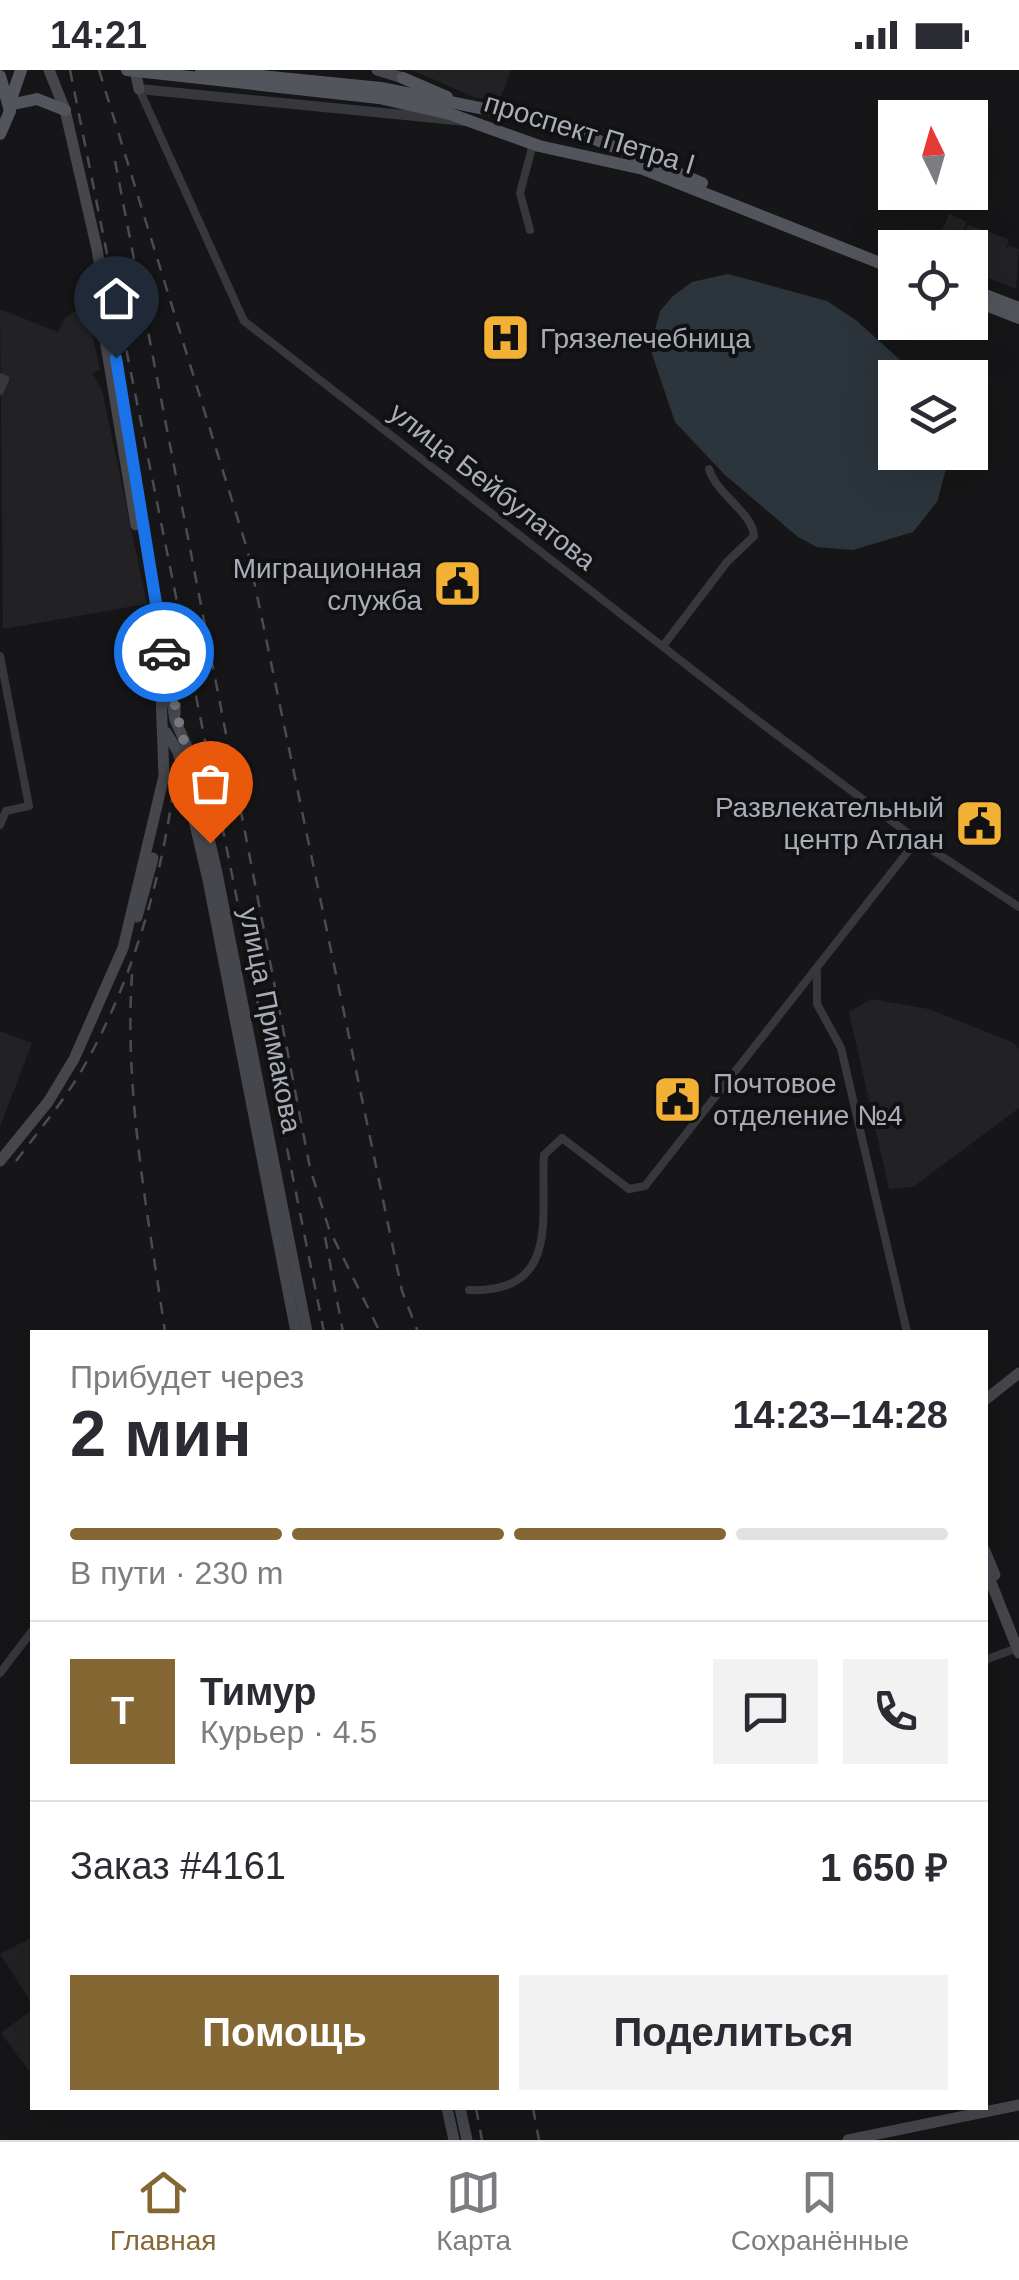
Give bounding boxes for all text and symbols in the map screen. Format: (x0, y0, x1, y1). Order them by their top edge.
text: 14:21 (50, 14, 147, 56)
street label: проспект Петра I (481, 87, 699, 180)
north arrow (878, 100, 988, 210)
map controls (878, 100, 988, 470)
button: locate (878, 230, 988, 340)
pin (74, 256, 159, 359)
icon: home (89, 271, 144, 326)
hospital icon: Грязелечебница (479, 312, 531, 364)
place label: Грязелечебница (540, 323, 751, 354)
button: layers (878, 360, 988, 470)
street label: улица Бейбулатова (384, 396, 602, 577)
place label: Миграционная служба (233, 553, 422, 616)
public building icon: Миграционная служба (431, 558, 483, 610)
courier (114, 602, 214, 702)
icon: car (137, 625, 192, 680)
pin (168, 741, 253, 844)
icon: bag (183, 756, 238, 811)
place label: Развлекательный центр Атлан (715, 792, 944, 855)
public building icon: Развлекательный центр Атлан (953, 797, 1005, 849)
street label: улица Примакова (233, 905, 308, 1136)
place label: Почтовое отделение №4 (713, 1068, 903, 1131)
public building icon: Почтовое отделение №4 (652, 1073, 704, 1125)
text: Прибудет через (70, 1359, 304, 1395)
text: 14:23–14:28 (732, 1394, 948, 1436)
text: 2 мин (70, 1397, 252, 1470)
text: В пути · 230 m (70, 1555, 283, 1591)
button: chat (713, 1659, 818, 1764)
button: phone (843, 1659, 948, 1764)
text: Тимур (200, 1671, 317, 1713)
text: Т (111, 1690, 134, 1732)
text: Курьер · 4.5 (200, 1714, 377, 1750)
text: Заказ #4161 (70, 1845, 286, 1887)
text: 1 650 ₽ (820, 1847, 948, 1889)
button: Помощь (70, 1975, 499, 2090)
button: Поделиться (519, 1975, 948, 2090)
tab: Главная (110, 2165, 216, 2257)
tab: Карта (436, 2165, 511, 2257)
tab: Сохранённые (731, 2165, 909, 2257)

